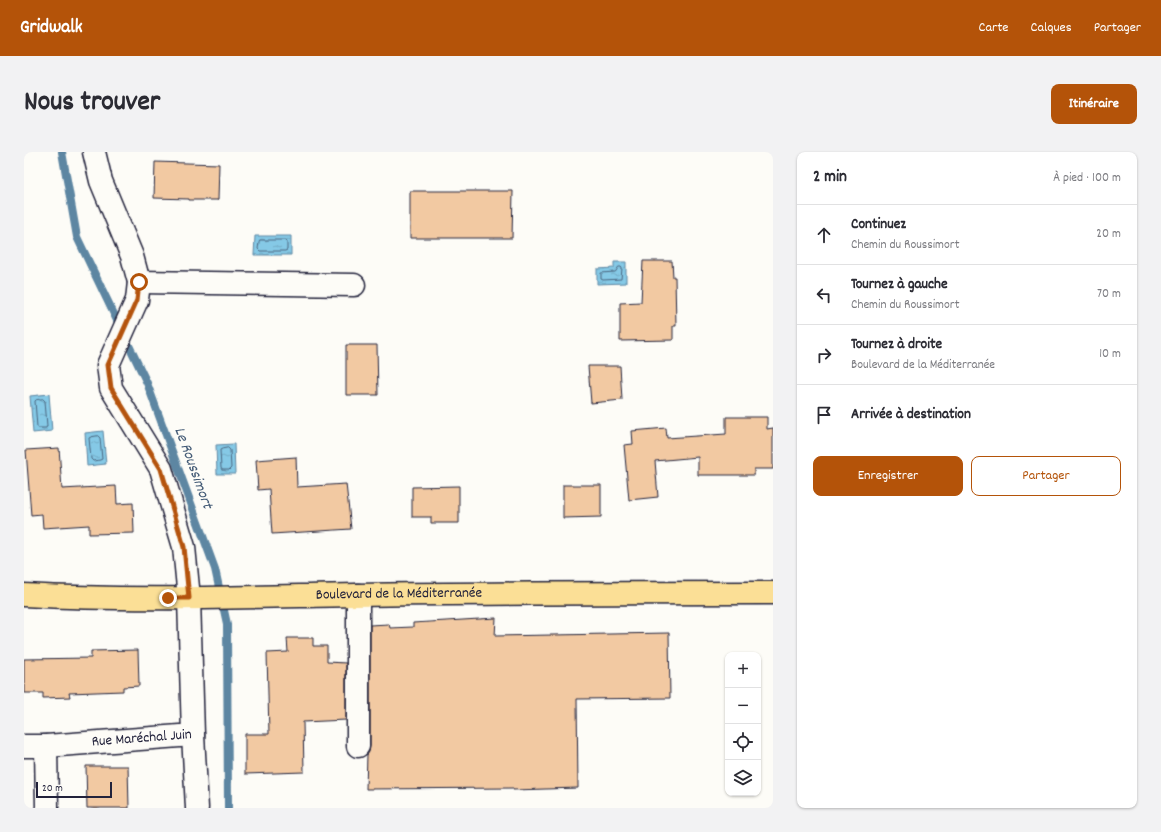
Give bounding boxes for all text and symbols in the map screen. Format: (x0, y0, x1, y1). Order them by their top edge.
text: Gridwalk (20, 15, 83, 42)
text: Carte (979, 18, 1009, 38)
text: Calques (1031, 18, 1072, 38)
text: Partager (1094, 18, 1141, 38)
text: Nous trouver (24, 84, 160, 124)
button: Itinéraire (1051, 84, 1137, 124)
text: 2 min (813, 166, 847, 190)
text: À pied · 100 m (1053, 169, 1121, 188)
text: Continuez (851, 214, 906, 236)
icon: ahead (813, 224, 835, 246)
text: 20 m (1096, 225, 1121, 244)
text: Chemin du Roussimort (851, 236, 959, 255)
route start (130, 273, 148, 291)
text: Tournez à gauche (851, 274, 948, 296)
icon: left (813, 284, 835, 306)
text: 70 m (1097, 285, 1121, 304)
text: Chemin du Roussimort (851, 296, 959, 315)
text: Tournez à droite (851, 334, 942, 356)
icon: right (813, 344, 835, 366)
text: 10 m (1099, 345, 1121, 364)
text: Boulevard de la Méditerranée (851, 356, 995, 375)
icon: arrive (813, 404, 835, 426)
text: Arrivée à destination (851, 404, 971, 426)
water label: Le Roussimort (168, 424, 219, 514)
button: Enregistrer (813, 456, 963, 496)
button: Partager (971, 456, 1121, 496)
street label: Boulevard de la Méditerranée (316, 583, 483, 607)
route end (159, 589, 177, 607)
map controls (725, 652, 761, 796)
button: + (725, 652, 761, 688)
button: − (725, 688, 761, 724)
street label: Rue Maréchal Juin (91, 724, 193, 754)
button: locate (725, 724, 761, 760)
button: layers (725, 760, 761, 796)
scale bar (36, 780, 112, 799)
text: 20 m (42, 781, 63, 797)

